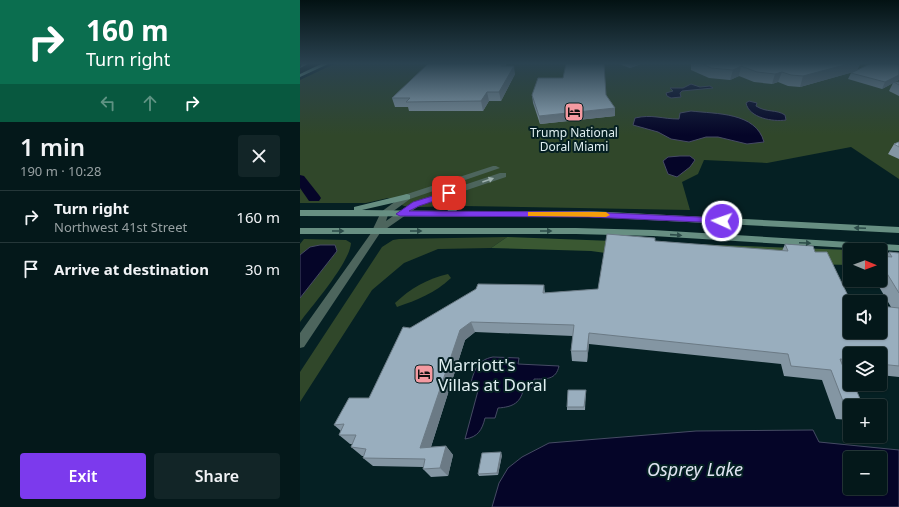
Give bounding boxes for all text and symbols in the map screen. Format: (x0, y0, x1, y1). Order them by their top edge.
text: 160 m (86, 11, 169, 49)
icon: right (20, 16, 72, 68)
text: Turn right (86, 47, 170, 71)
icon: left (97, 92, 119, 114)
icon: ahead (139, 92, 161, 114)
icon: right (181, 92, 203, 114)
hotel icon: Trump National Doral Miami (563, 101, 585, 123)
place label: Trump National Doral Miami (530, 124, 618, 155)
text: 1 min (20, 130, 85, 163)
button: close (238, 135, 280, 177)
text: 190 m · 10:28 (20, 162, 101, 180)
pin (432, 176, 466, 210)
one-way arrow (482, 177, 494, 183)
icon: arrive (438, 182, 460, 204)
text: Turn right (54, 198, 129, 218)
position arrow (701, 200, 743, 242)
icon: right (20, 206, 42, 228)
text: 160 m (236, 207, 280, 227)
text: Northwest 41st Street (54, 218, 187, 236)
one-way arrow (854, 225, 866, 232)
one-way arrow (540, 227, 552, 234)
one-way arrow (332, 228, 345, 234)
one-way arrow (410, 228, 423, 234)
one-way arrow (670, 231, 682, 238)
one-way arrow (799, 239, 811, 246)
north arrow (843, 243, 887, 287)
map controls (843, 243, 887, 495)
icon: arrive (20, 258, 42, 280)
text: Arrive at destination (54, 259, 209, 279)
text: 30 m (245, 259, 280, 279)
button: sound (843, 295, 887, 339)
button: layers (843, 347, 887, 391)
place label: Marriott's Villas at Doral (438, 353, 547, 396)
hotel icon: Marriott's Villas at Doral (413, 363, 435, 385)
button: + (843, 399, 887, 443)
button: − (843, 451, 887, 495)
button: Exit (20, 453, 146, 499)
button: Share (154, 453, 280, 499)
water label: Osprey Lake (647, 457, 743, 481)

